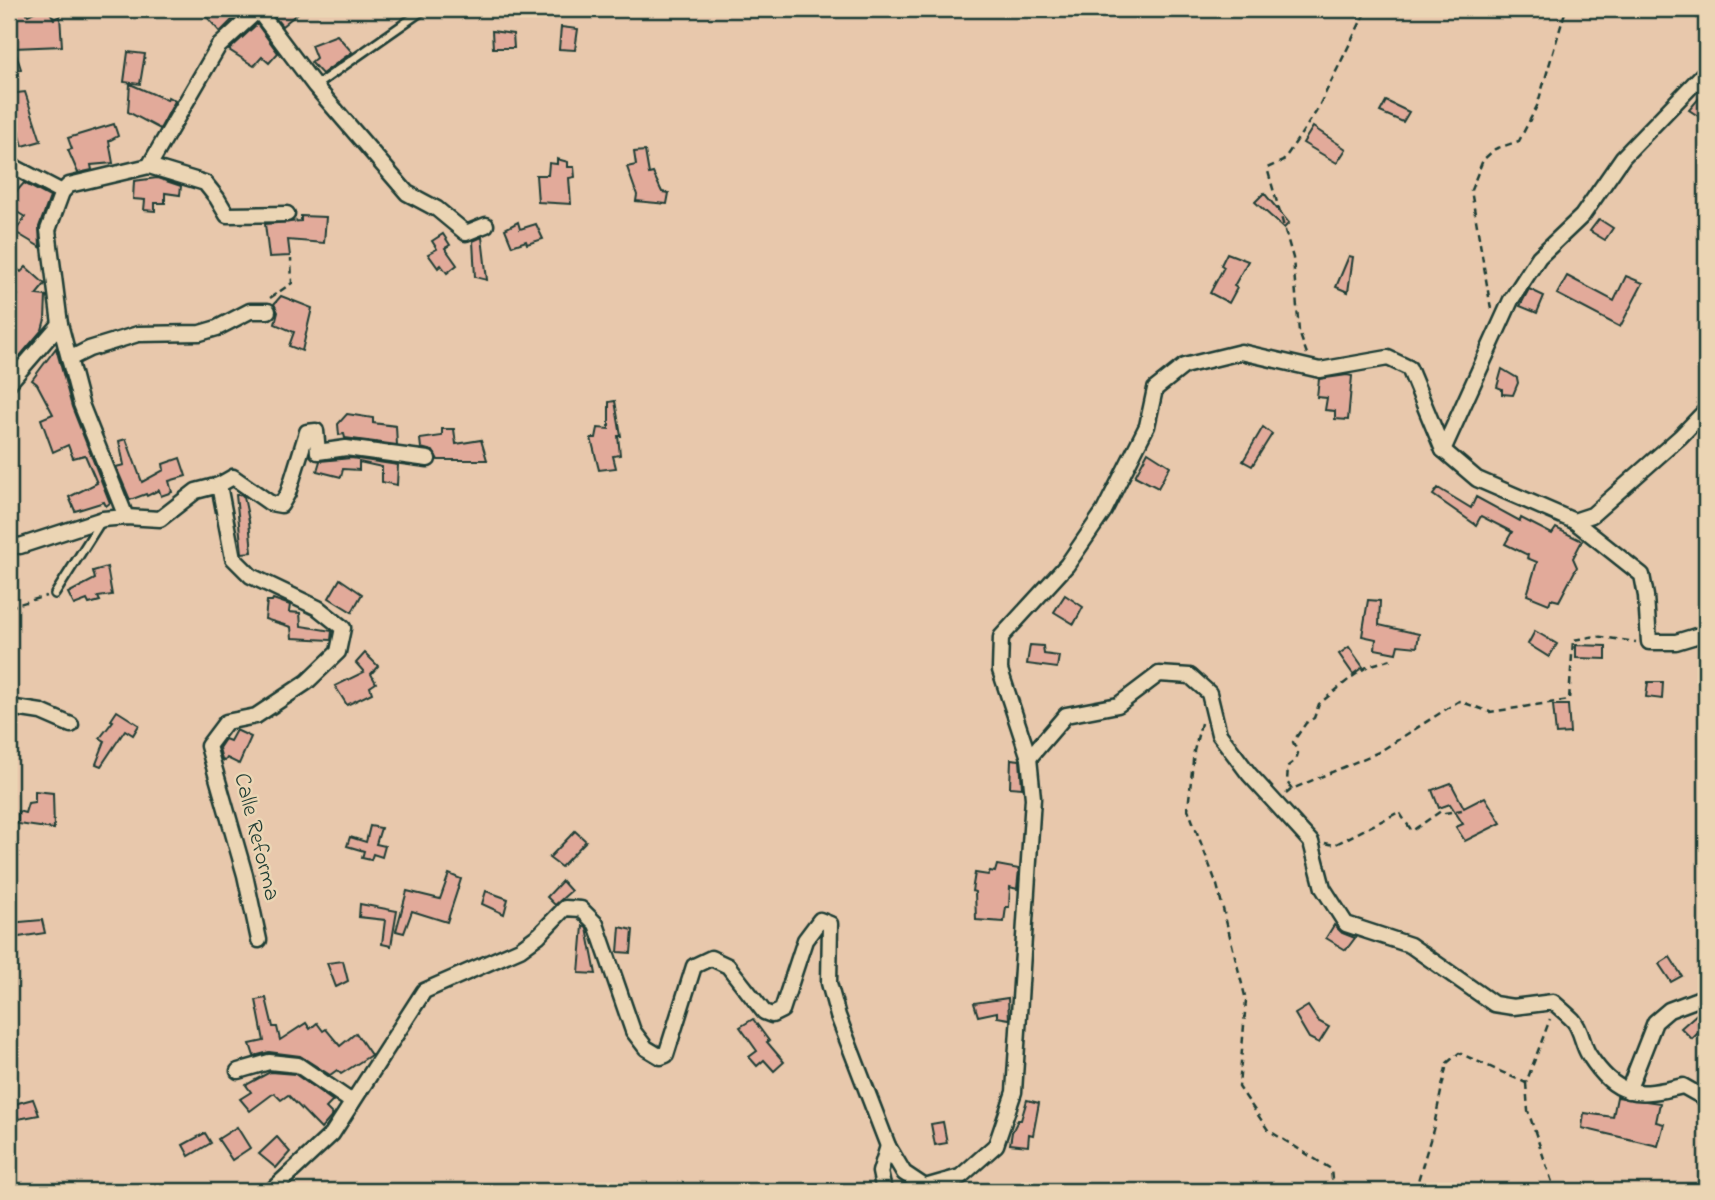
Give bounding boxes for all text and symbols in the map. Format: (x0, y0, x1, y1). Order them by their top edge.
street label: Calle Reforma (224, 770, 288, 904)

